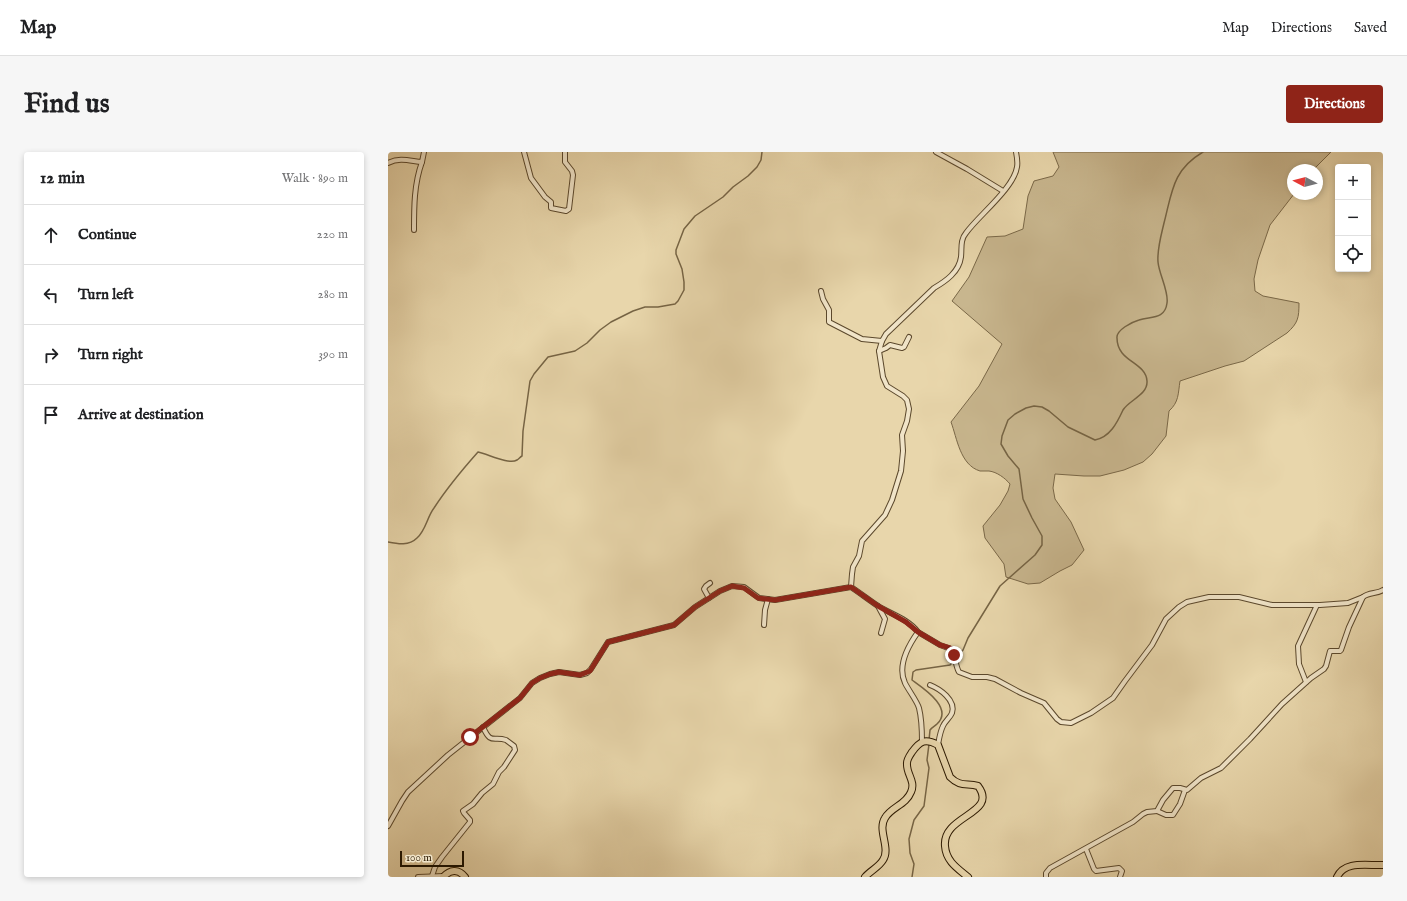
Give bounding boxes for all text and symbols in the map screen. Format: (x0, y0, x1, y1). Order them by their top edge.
text: Map (20, 16, 56, 40)
text: Map (1222, 19, 1249, 37)
text: Directions (1271, 19, 1332, 37)
text: Saved (1354, 19, 1387, 37)
button: Directions (1286, 85, 1383, 123)
text: Find us (24, 87, 110, 122)
north arrow (1287, 164, 1323, 200)
map controls (1335, 164, 1371, 272)
button: + (1335, 164, 1371, 200)
text: 12 min (40, 168, 85, 189)
text: Walk · 890 m (282, 170, 348, 187)
button: − (1335, 200, 1371, 236)
icon: ahead (40, 224, 62, 246)
text: Continue (78, 225, 136, 244)
text: 220 m (317, 226, 348, 243)
button: locate (1335, 236, 1371, 272)
icon: left (40, 284, 62, 306)
text: Turn left (78, 285, 134, 304)
text: 280 m (318, 286, 348, 303)
icon: right (40, 344, 62, 366)
text: Turn right (78, 345, 143, 364)
text: 390 m (318, 346, 348, 363)
icon: arrive (40, 404, 62, 426)
text: Arrive at destination (78, 405, 204, 424)
route end (945, 646, 963, 664)
route start (461, 728, 479, 746)
scale bar (400, 849, 464, 868)
text: 100 m (406, 851, 432, 865)

